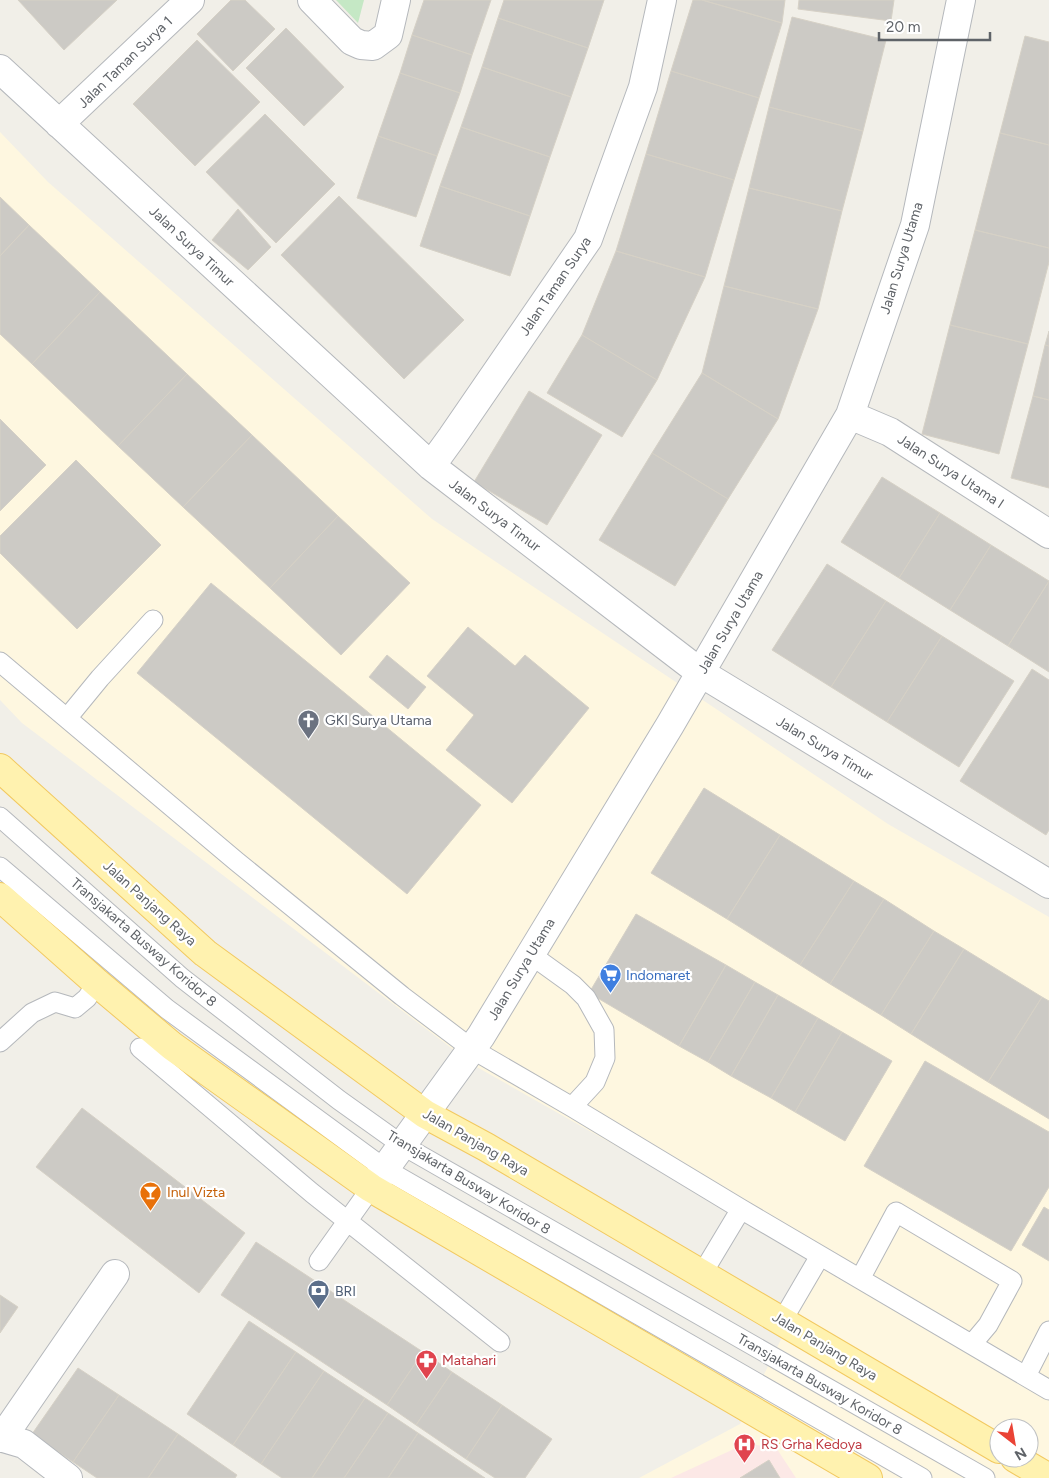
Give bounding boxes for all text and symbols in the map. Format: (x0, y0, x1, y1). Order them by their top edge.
scale bar (879, 10, 990, 42)
street label: Jalan Taman Surya 1 (75, 13, 176, 112)
text: 20 m (886, 18, 920, 36)
street label: Jalan Surya Utama (876, 200, 927, 316)
street label: Jalan Surya Timur (146, 203, 238, 290)
street label: Jalan Taman Surya (516, 234, 595, 339)
street label: Jalan Surya Utama I (894, 431, 1007, 512)
street label: Jalan Surya Timur (446, 475, 544, 556)
street label: Jalan Surya Utama (694, 568, 767, 677)
church icon: GKI Surya Utama (297, 708, 321, 739)
place label: GKI Surya Utama (325, 712, 432, 729)
street label: Jalan Surya Timur (773, 713, 877, 784)
street label: Jalan Panjang Raya (100, 857, 200, 950)
street label: Transjakarta Busway Koridor 8 (67, 874, 220, 1010)
street label: Jalan Surya Utama (484, 915, 559, 1023)
supermarket icon: Indomaret (598, 963, 622, 994)
place label: Indomaret (626, 967, 691, 984)
street label: Jalan Panjang Raya (420, 1105, 532, 1180)
street label: Transjakarta Busway Koridor 8 (384, 1127, 554, 1238)
bar icon: Inul Vizta (139, 1180, 163, 1211)
place label: Inul Vizta (167, 1184, 225, 1201)
bank icon: BRI (307, 1279, 331, 1310)
place label: BRI (335, 1283, 356, 1300)
street label: Jalan Panjang Raya (769, 1308, 880, 1384)
street label: Transjakarta Busway Koridor 8 (734, 1330, 905, 1439)
pharmacy icon: Matahari (414, 1348, 438, 1379)
place label: Matahari (442, 1352, 496, 1369)
north arrow (989, 1418, 1039, 1468)
hospital icon: RS Grha Kedoya (733, 1432, 757, 1463)
place label: RS Grha Kedoya (761, 1436, 862, 1453)
text: N (1011, 1444, 1029, 1464)

